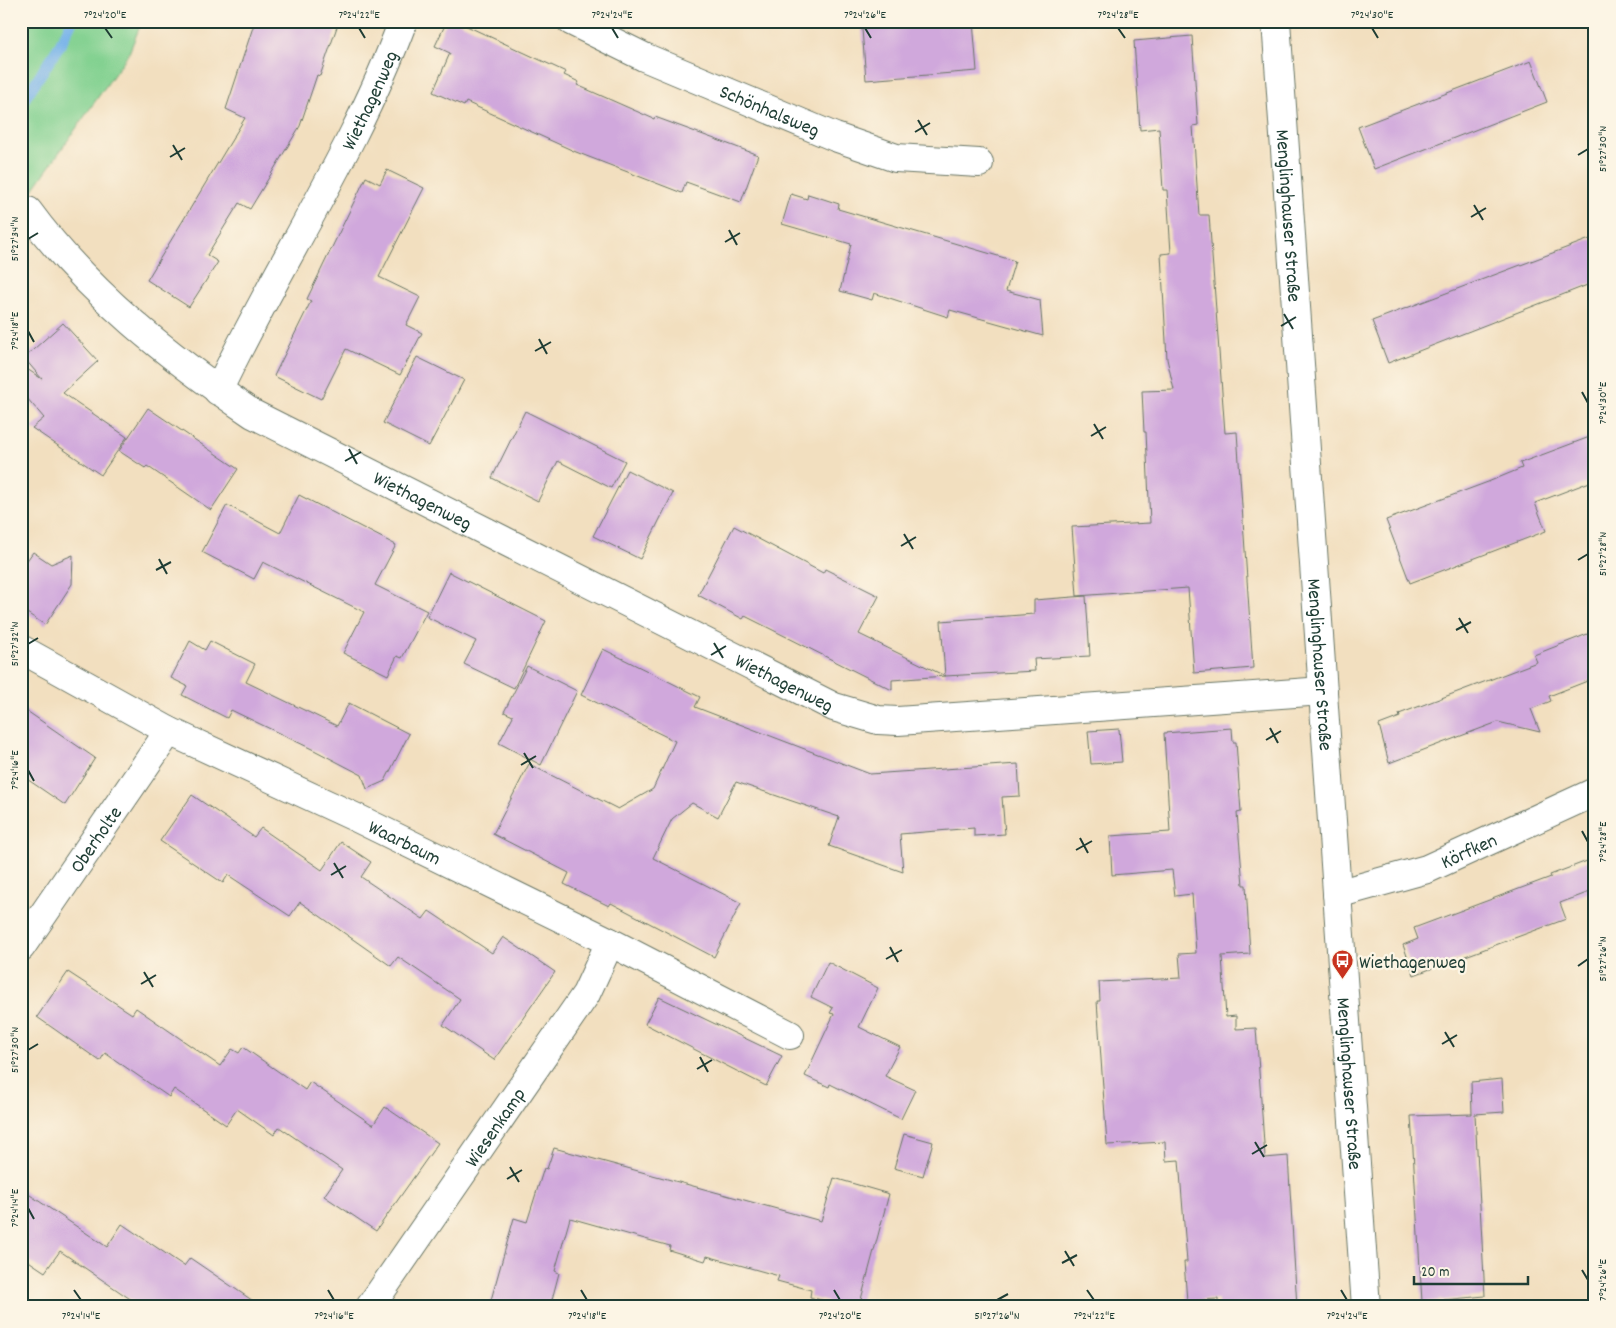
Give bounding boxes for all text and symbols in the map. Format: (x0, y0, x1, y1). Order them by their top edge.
text: 7°24'20"E (84, 7, 127, 24)
text: 7°24'22"E (338, 7, 380, 24)
text: 7°24'24"E (592, 7, 633, 24)
text: 7°24'26"E (844, 7, 886, 24)
text: 7°24'28"E (1098, 7, 1139, 24)
text: 7°24'30"E (1351, 7, 1394, 24)
street label: Wiethagenweg (336, 47, 407, 156)
street label: Schönhalsweg (714, 79, 823, 146)
text: 51°27'30"N (1595, 126, 1612, 172)
street label: Menglinghauser Straße (1267, 129, 1307, 303)
text: 51°27'34"N (7, 217, 24, 261)
text: 7°24'18"E (7, 311, 24, 350)
text: 7°24'30"E (1595, 381, 1612, 424)
street label: Wiethagenweg (368, 466, 476, 539)
text: 51°27'28"N (1595, 532, 1612, 576)
street label: Menglinghauser Straße (1298, 577, 1338, 752)
text: 51°27'32"N (7, 621, 24, 667)
street label: Wiethagenweg (729, 648, 838, 721)
text: 7°24'16"E (7, 750, 24, 790)
street label: Oberholte (65, 801, 130, 880)
street label: Waarbaum (363, 815, 445, 874)
text: 7°24'28"E (1595, 821, 1612, 862)
street label: Körfken (1437, 828, 1502, 878)
text: 51°27'26"N (1595, 936, 1612, 982)
bus stop icon: Wiethagenweg (1331, 949, 1355, 980)
place label: Wiethagenweg (1359, 950, 1466, 978)
street label: Menglinghauser Straße (1327, 996, 1367, 1171)
text: 51°27'30"N (7, 1027, 24, 1073)
street label: Wiesenkamp (459, 1083, 534, 1174)
text: 7°24'14"E (7, 1188, 24, 1227)
scale bar (1414, 1253, 1527, 1285)
text: 7°24'26"E (1595, 1259, 1612, 1301)
text: 20 m (1421, 1262, 1449, 1284)
text: 7°24'14"E (62, 1308, 101, 1325)
text: 7°24'16"E (314, 1308, 354, 1325)
text: 7°24'18"E (568, 1308, 607, 1325)
text: 7°24'20"E (819, 1308, 862, 1325)
text: 51°27'26"N (974, 1308, 1020, 1325)
text: 7°24'22"E (1073, 1308, 1115, 1325)
text: 7°24'24"E (1327, 1308, 1368, 1325)

